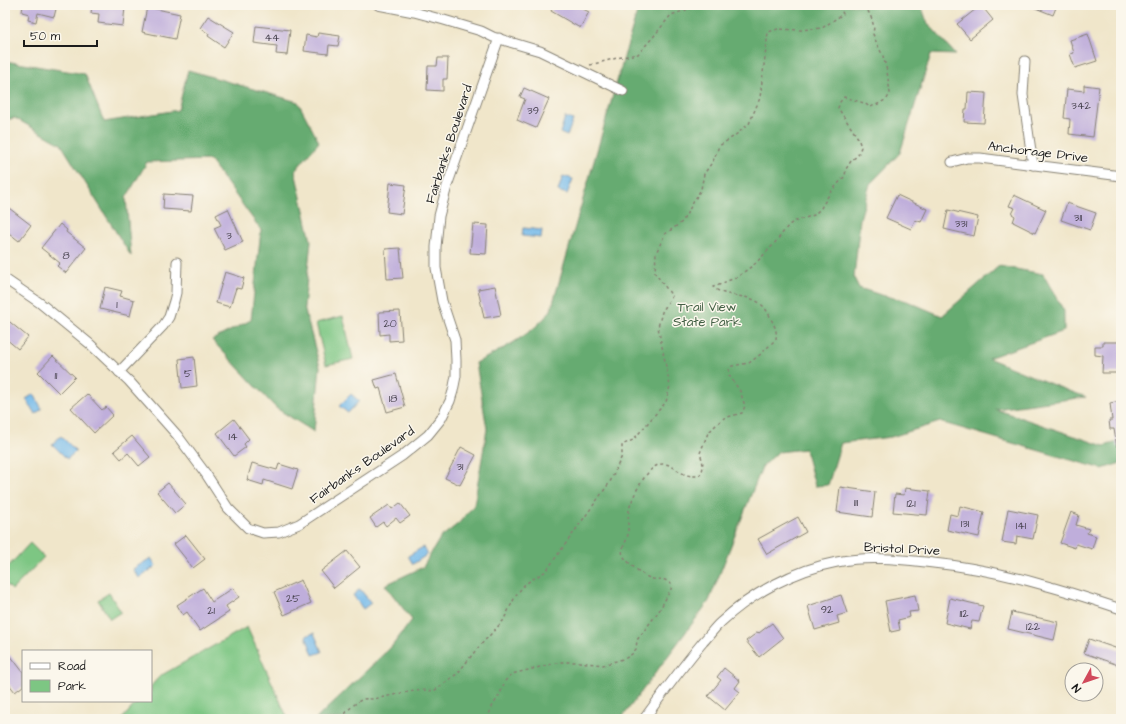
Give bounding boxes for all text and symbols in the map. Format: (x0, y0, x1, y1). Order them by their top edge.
scale bar (24, 22, 97, 48)
text: 50 m (30, 28, 61, 45)
house number: 44 (265, 30, 280, 45)
street label: Fairbanks Boulevard (421, 82, 477, 206)
house number: 342 (1071, 98, 1091, 113)
house number: 39 (527, 103, 539, 118)
street label: Anchorage Drive (987, 137, 1089, 168)
house number: 311 (1074, 210, 1083, 225)
house number: 331 (955, 216, 968, 231)
house number: 3 (226, 228, 232, 243)
house number: 8 (62, 248, 70, 263)
house number: 1 (116, 297, 118, 312)
park label: Trail View State Park (673, 298, 741, 331)
house number: 20 (383, 316, 397, 331)
house number: 5 (184, 366, 192, 381)
house number: 11 (55, 368, 58, 383)
house number: 18 (389, 391, 397, 406)
street label: Fairbanks Boulevard (306, 422, 418, 508)
house number: 14 (229, 429, 238, 444)
house number: 31 (456, 459, 464, 474)
house number: 111 (854, 495, 859, 510)
house number: 121 (906, 496, 916, 511)
house number: 131 (961, 516, 970, 531)
house number: 141 (1016, 518, 1027, 533)
street label: Bristol Drive (864, 538, 940, 560)
house number: 25 (286, 591, 300, 606)
house number: 92 (821, 602, 834, 617)
house number: 21 (207, 603, 215, 618)
house number: 112 (959, 606, 969, 621)
house number: 122 (1026, 619, 1041, 634)
legend (22, 650, 152, 702)
text: Road (58, 658, 86, 675)
north arrow (1064, 662, 1104, 702)
text: Park (58, 678, 86, 695)
text: N (1069, 681, 1085, 696)

